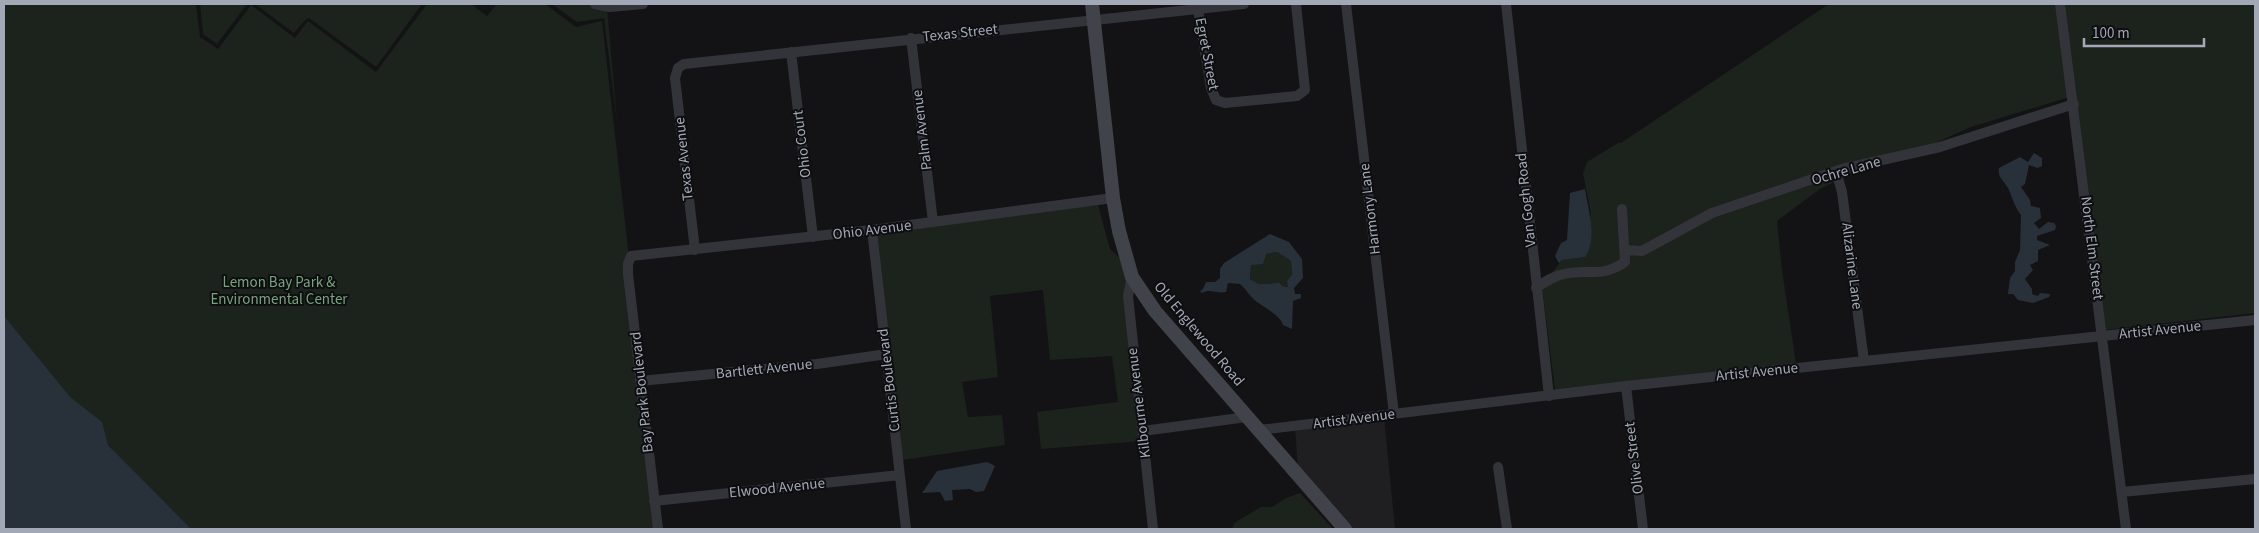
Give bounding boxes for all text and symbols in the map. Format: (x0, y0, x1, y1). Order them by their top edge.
scale bar (2084, 15, 2204, 47)
street label: Egret Street (1190, 16, 1224, 92)
street label: Texas Street (921, 19, 999, 47)
text: 100 m (2092, 23, 2130, 44)
street label: Palm Avenue (907, 89, 937, 171)
street label: Ohio Court (787, 109, 817, 179)
street label: Texas Avenue (669, 116, 699, 202)
street label: Ochre Lane (1809, 151, 1883, 191)
street label: Van Gogh Road (1511, 152, 1541, 248)
street label: Harmony Lane (1354, 162, 1386, 256)
street label: North Elm Street (2075, 195, 2109, 301)
street label: Ohio Avenue (831, 215, 913, 245)
street label: Alizarine Lane (1836, 221, 1868, 311)
park label: Lemon Bay Park & Environmental Center (210, 272, 348, 310)
street label: Old Englewood Road (1149, 277, 1249, 391)
street label: Artist Avenue (2118, 315, 2202, 345)
street label: Curtis Boulevard (872, 327, 906, 433)
street label: Bay Park Boulevard (625, 330, 659, 454)
street label: Kilbourne Avenue (1122, 347, 1156, 459)
street label: Bartlett Avenue (715, 353, 813, 385)
street label: Artist Avenue (1715, 357, 1799, 387)
street label: Artist Avenue (1312, 404, 1396, 434)
street label: Olive Street (1619, 421, 1649, 495)
street label: Elwood Avenue (728, 473, 826, 503)

